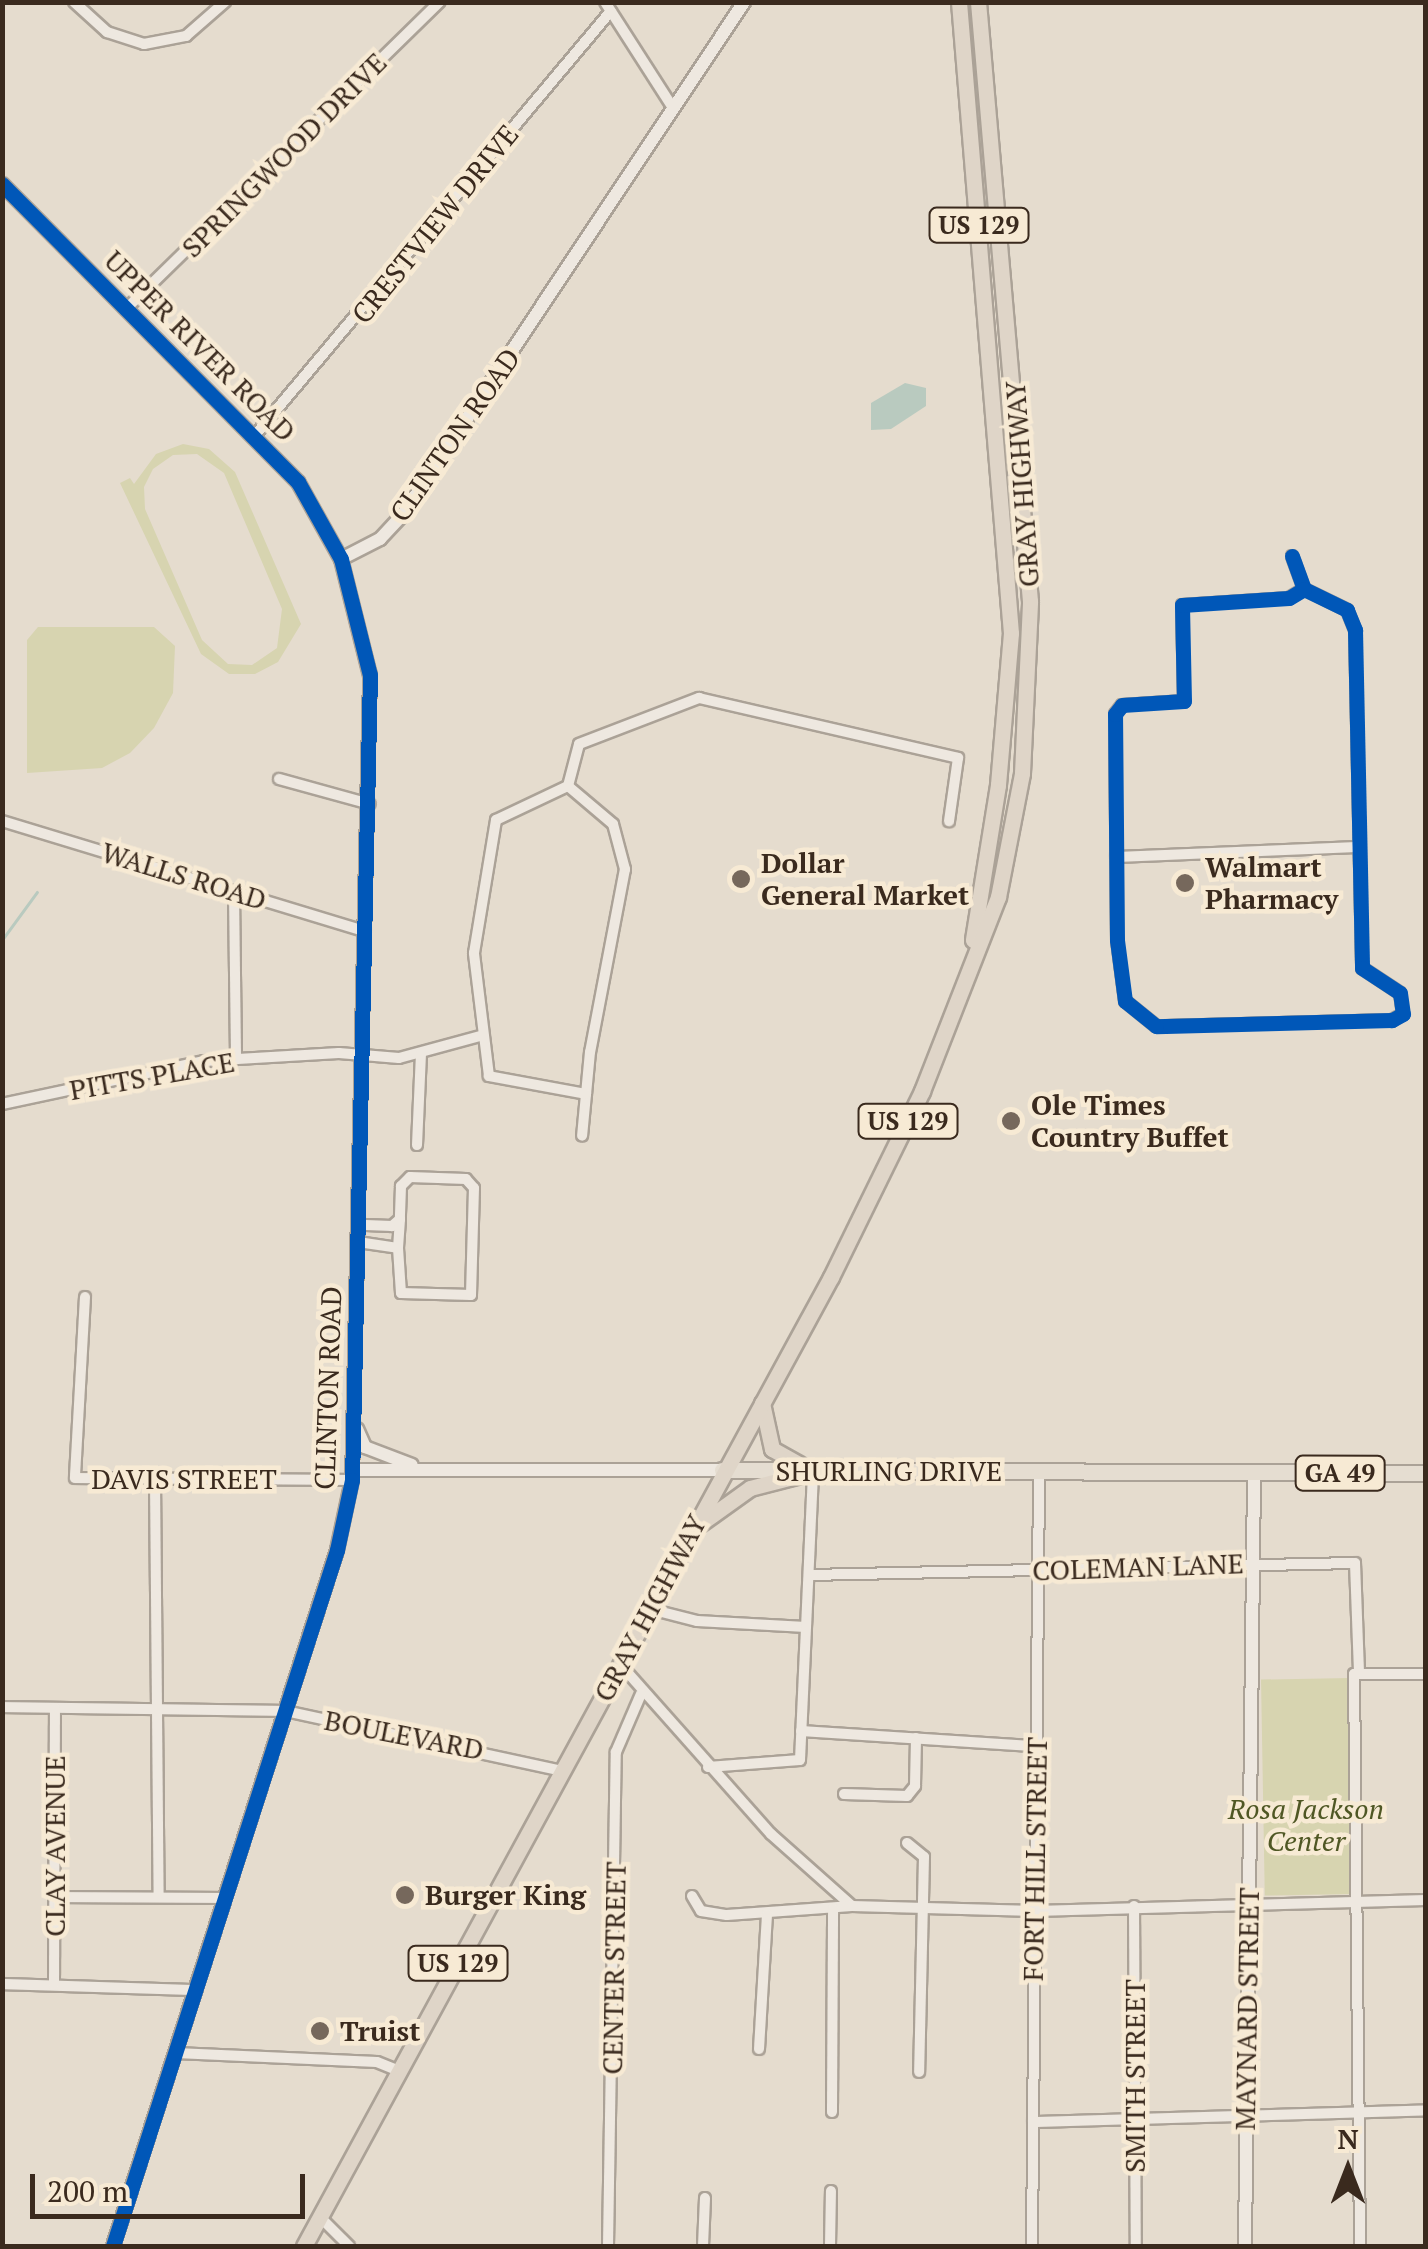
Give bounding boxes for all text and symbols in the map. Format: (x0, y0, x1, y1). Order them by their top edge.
street label: SPRINGWOOD DRIVE (175, 46, 393, 264)
street label: CRESTVIEW DRIVE (345, 118, 525, 330)
road number: US 129 (926, 205, 1032, 245)
street label: UPPER RIVER ROAD (98, 244, 302, 448)
street label: CLINTON ROAD (383, 342, 527, 528)
street label: GRAY HIGHWAY (998, 380, 1046, 588)
street label: WALLS ROAD (98, 835, 270, 917)
place label: Dollar General Market (761, 846, 969, 912)
place label: Walmart Pharmacy (1205, 850, 1338, 916)
marker: Dollar General Market (730, 868, 752, 890)
marker: Walmart Pharmacy (1174, 872, 1196, 894)
street label: PITTS PLACE (67, 1045, 237, 1107)
place label: Ole Times Country Buffet (1031, 1088, 1229, 1154)
road number: US 129 (856, 1101, 960, 1141)
marker: Ole Times Country Buffet (1000, 1110, 1022, 1132)
street label: CLINTON ROAD (308, 1286, 348, 1490)
road number: GA 49 (1292, 1453, 1388, 1493)
street label: SHURLING DRIVE (776, 1454, 1002, 1488)
street label: DAVIS STREET (91, 1462, 277, 1496)
street label: GRAY HIGHWAY (587, 1509, 713, 1707)
street label: COLEMAN LANE (1032, 1547, 1244, 1587)
street label: BOULEVARD (322, 1703, 486, 1767)
street label: FORT HILL STREET (1016, 1737, 1054, 1981)
street label: CLAY AVENUE (38, 1755, 72, 1937)
park label: Rosa Jackson Center (1228, 1792, 1384, 1858)
street label: CENTER STREET (595, 1861, 633, 2075)
place label: Burger King (425, 1878, 586, 1912)
marker: Burger King (394, 1884, 416, 1906)
street label: MAYNARD STREET (1228, 1887, 1266, 2131)
road number: US 129 (406, 1943, 510, 1983)
street label: SMITH STREET (1118, 1979, 1152, 2173)
place label: Truist (340, 2014, 420, 2048)
marker: Truist (309, 2020, 331, 2042)
north arrow (1298, 2119, 1398, 2219)
text: N (1337, 2120, 1359, 2157)
scale bar (35, 2154, 310, 2216)
text: 200 m (47, 2171, 128, 2211)

